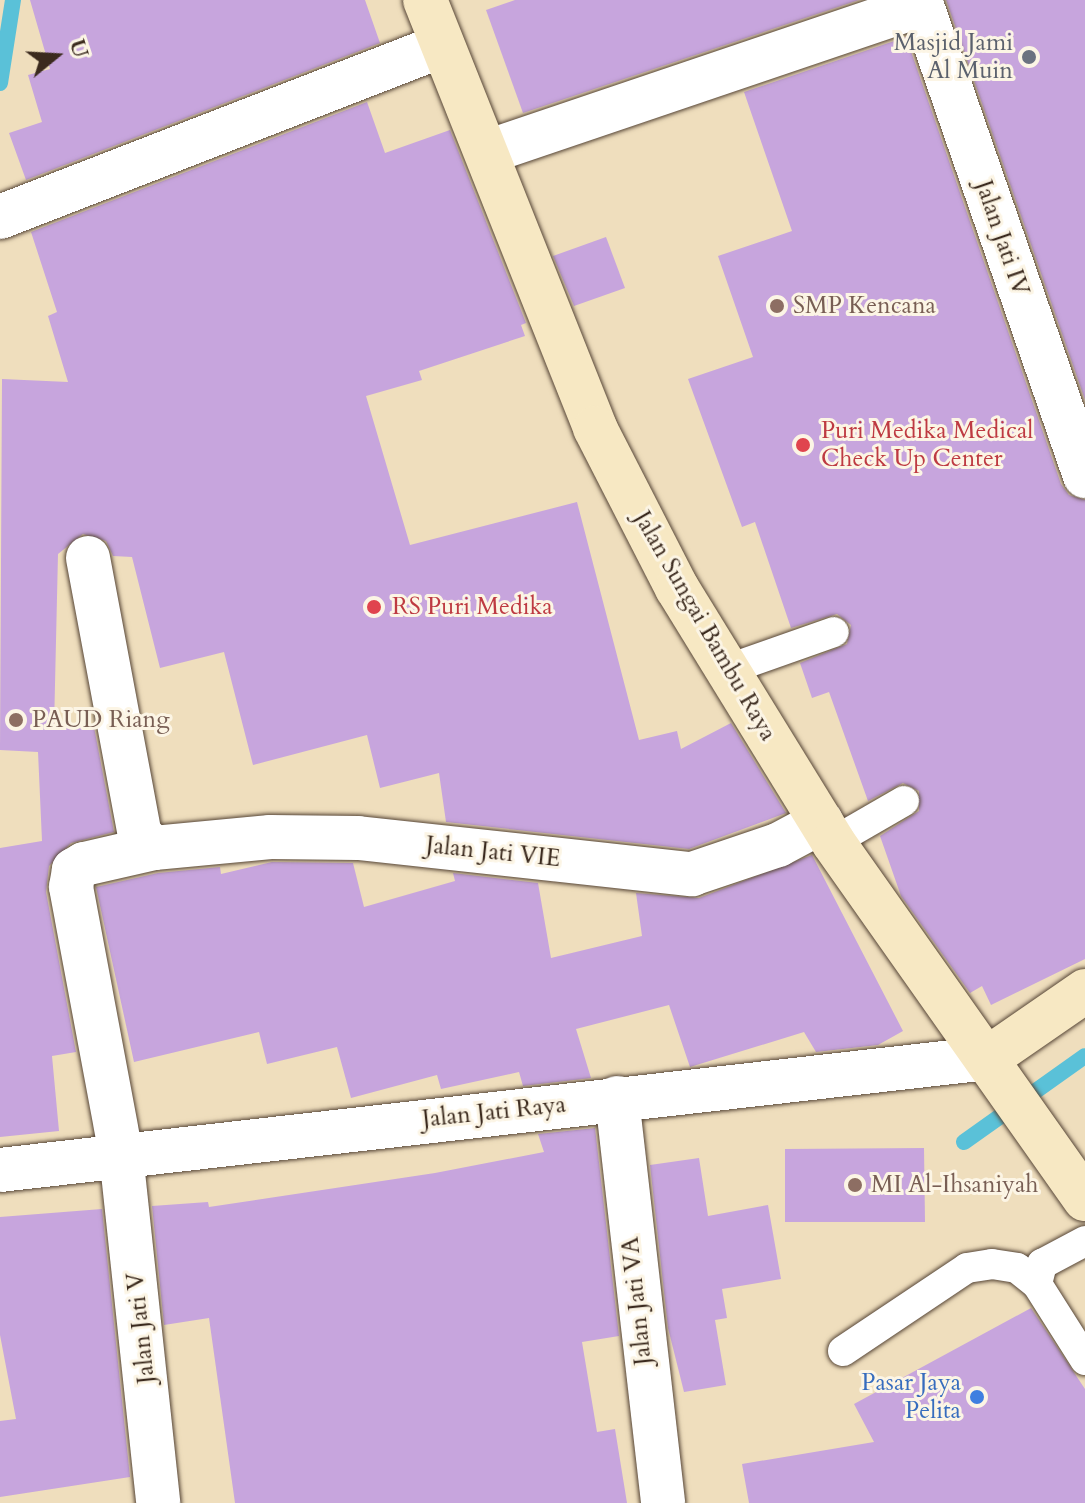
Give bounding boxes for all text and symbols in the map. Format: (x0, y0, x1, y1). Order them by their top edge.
north arrow (16, 16, 96, 96)
place label: Masjid Jami Al Muin (894, 29, 1013, 85)
text: U (62, 35, 96, 62)
marker: Masjid Jami Al Muin (1020, 48, 1038, 66)
street label: Jalan Jati IV (969, 177, 1035, 299)
place label: SMP Kencana (793, 292, 936, 320)
marker: SMP Kencana (768, 297, 786, 315)
place label: Puri Medika Medical Check Up Center (821, 417, 1033, 473)
marker: Puri Medika Medical Check Up Center (792, 434, 814, 456)
street label: Jalan Sungai Bambu Raya (627, 506, 783, 746)
place label: RS Puri Medika (392, 593, 553, 621)
marker: RS Puri Medika (363, 596, 385, 618)
place label: PAUD Riang (32, 706, 170, 734)
marker: PAUD Riang (7, 711, 25, 729)
street label: Jalan Jati VIE (424, 831, 562, 873)
street label: Jalan Jati Raya (421, 1090, 567, 1134)
place label: MI Al-Ihsaniyah (871, 1171, 1038, 1199)
marker: MI Al-Ihsaniyah (846, 1176, 864, 1194)
street label: Jalan Jati VA (616, 1235, 658, 1367)
street label: Jalan Jati V (121, 1271, 161, 1385)
place label: Pasar Jaya Pelita (861, 1369, 961, 1425)
marker: Pasar Jaya Pelita (968, 1388, 986, 1406)

